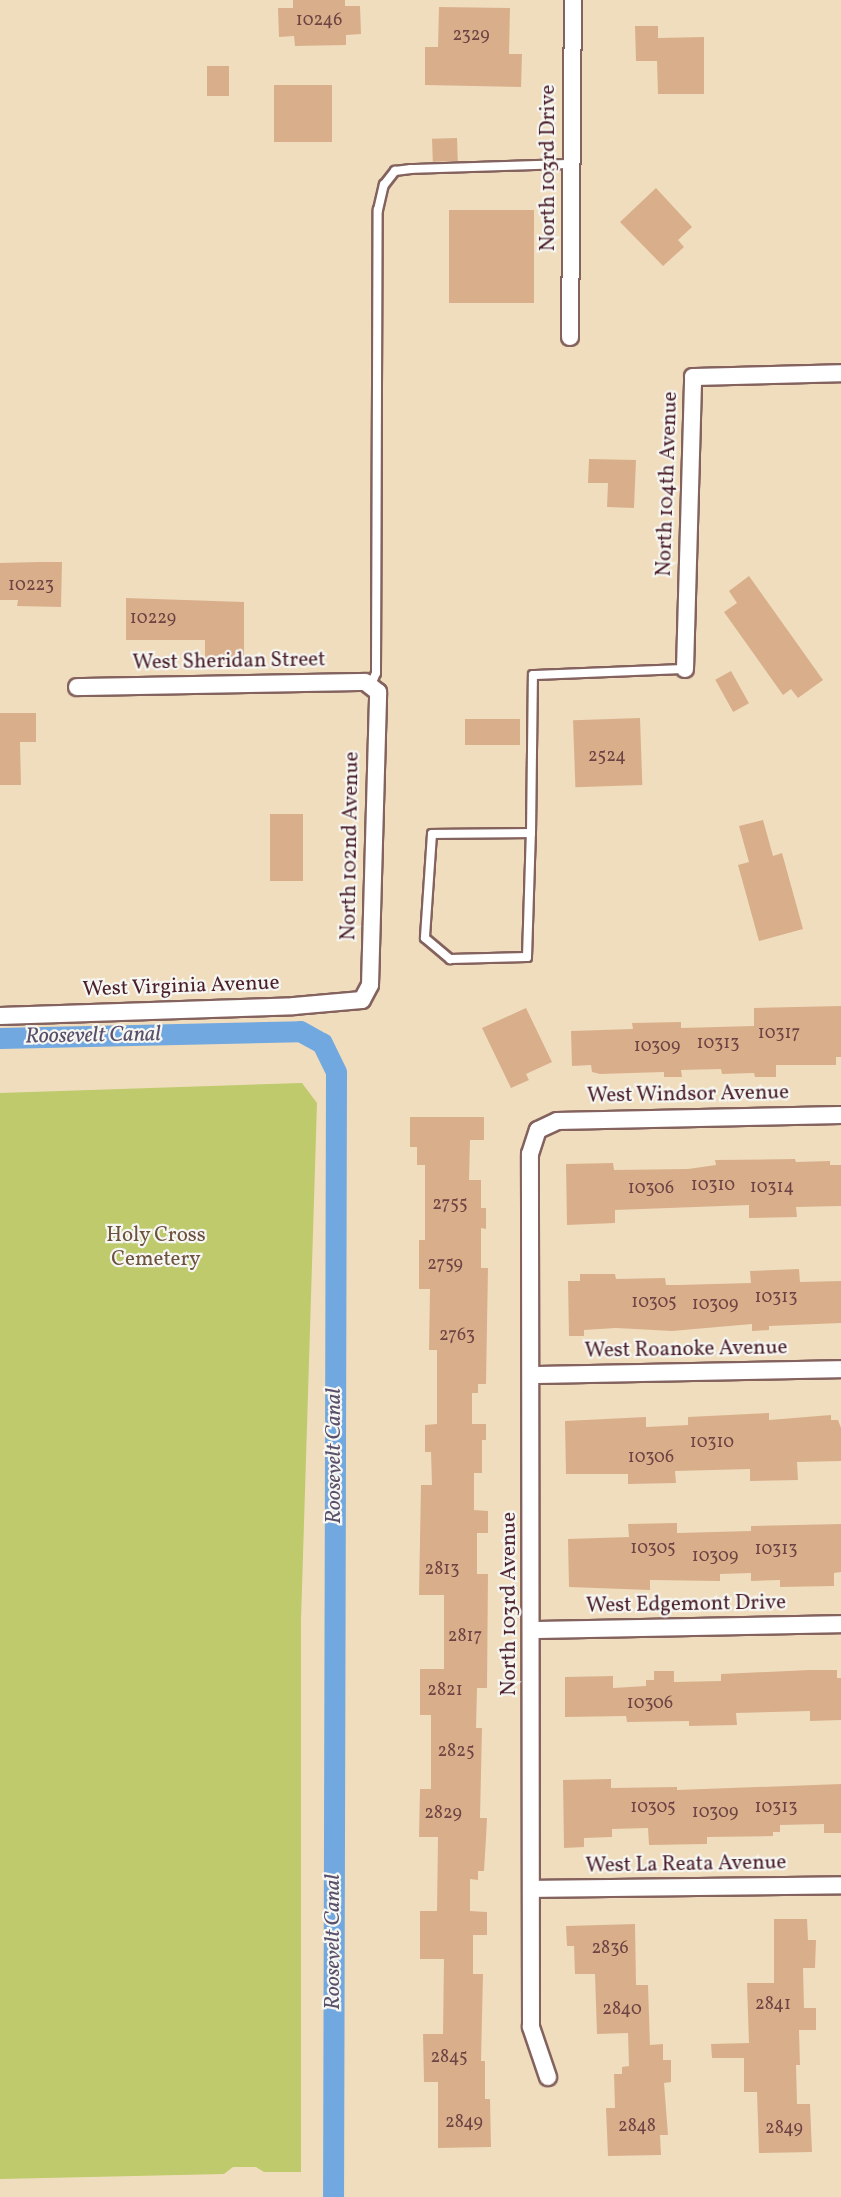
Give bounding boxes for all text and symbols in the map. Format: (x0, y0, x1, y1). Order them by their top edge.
house number: 10246 (296, 10, 342, 32)
house number: 2329 (452, 25, 490, 47)
street label: North 103rd Drive (536, 85, 562, 251)
street label: North 104th Avenue (652, 391, 684, 577)
house number: 10223 (8, 575, 54, 597)
house number: 10229 (130, 608, 176, 630)
street label: West Sheridan Street (132, 648, 326, 676)
house number: 2524 (588, 746, 626, 768)
street label: North 102nd Avenue (337, 751, 365, 941)
street label: West Virginia Avenue (82, 971, 280, 1003)
water label: Roosevelt Canal (25, 1022, 161, 1050)
house number: 10317 (758, 1023, 800, 1045)
house number: 10313 (697, 1033, 739, 1055)
house number: 10309 (634, 1036, 680, 1058)
street label: West Windsor Avenue (586, 1081, 790, 1109)
house number: 10310 (691, 1175, 735, 1197)
house number: 10314 (750, 1177, 794, 1199)
house number: 10306 (628, 1178, 674, 1200)
house number: 2755 (432, 1194, 468, 1216)
park label: Holy Cross Cemetery (106, 1223, 206, 1273)
house number: 2759 (427, 1254, 463, 1276)
house number: 10313 (755, 1287, 797, 1309)
house number: 10305 (631, 1292, 677, 1314)
house number: 10309 (692, 1294, 738, 1316)
house number: 2763 (439, 1325, 475, 1347)
street label: West Roanoke Avenue (584, 1336, 788, 1364)
water label: Roosevelt Canal (322, 1388, 348, 1524)
house number: 10310 (690, 1432, 734, 1454)
house number: 10306 (628, 1447, 674, 1469)
street label: North 103rd Avenue (497, 1512, 523, 1696)
house number: 10305 (630, 1538, 676, 1560)
house number: 10313 (755, 1539, 797, 1561)
house number: 10309 (692, 1546, 738, 1568)
house number: 2813 (424, 1559, 460, 1581)
street label: West Edgemont Drive (586, 1591, 786, 1619)
house number: 2817 (448, 1626, 482, 1648)
house number: 2821 (427, 1680, 463, 1702)
house number: 10306 (627, 1693, 673, 1715)
house number: 2825 (437, 1741, 475, 1763)
house number: 10305 (630, 1797, 676, 1819)
house number: 10313 (755, 1797, 797, 1819)
house number: 10309 (692, 1802, 738, 1824)
house number: 2829 (424, 1803, 462, 1825)
street label: West La Reata Avenue (585, 1851, 787, 1879)
water label: Roosevelt Canal (321, 1874, 347, 2010)
house number: 2836 (591, 1938, 629, 1960)
house number: 2841 (755, 1994, 791, 2016)
house number: 2840 (602, 1999, 642, 2021)
house number: 2845 (430, 2047, 468, 2069)
house number: 2849 (445, 2112, 483, 2134)
house number: 2848 (618, 2116, 656, 2138)
house number: 2849 (765, 2118, 803, 2140)

